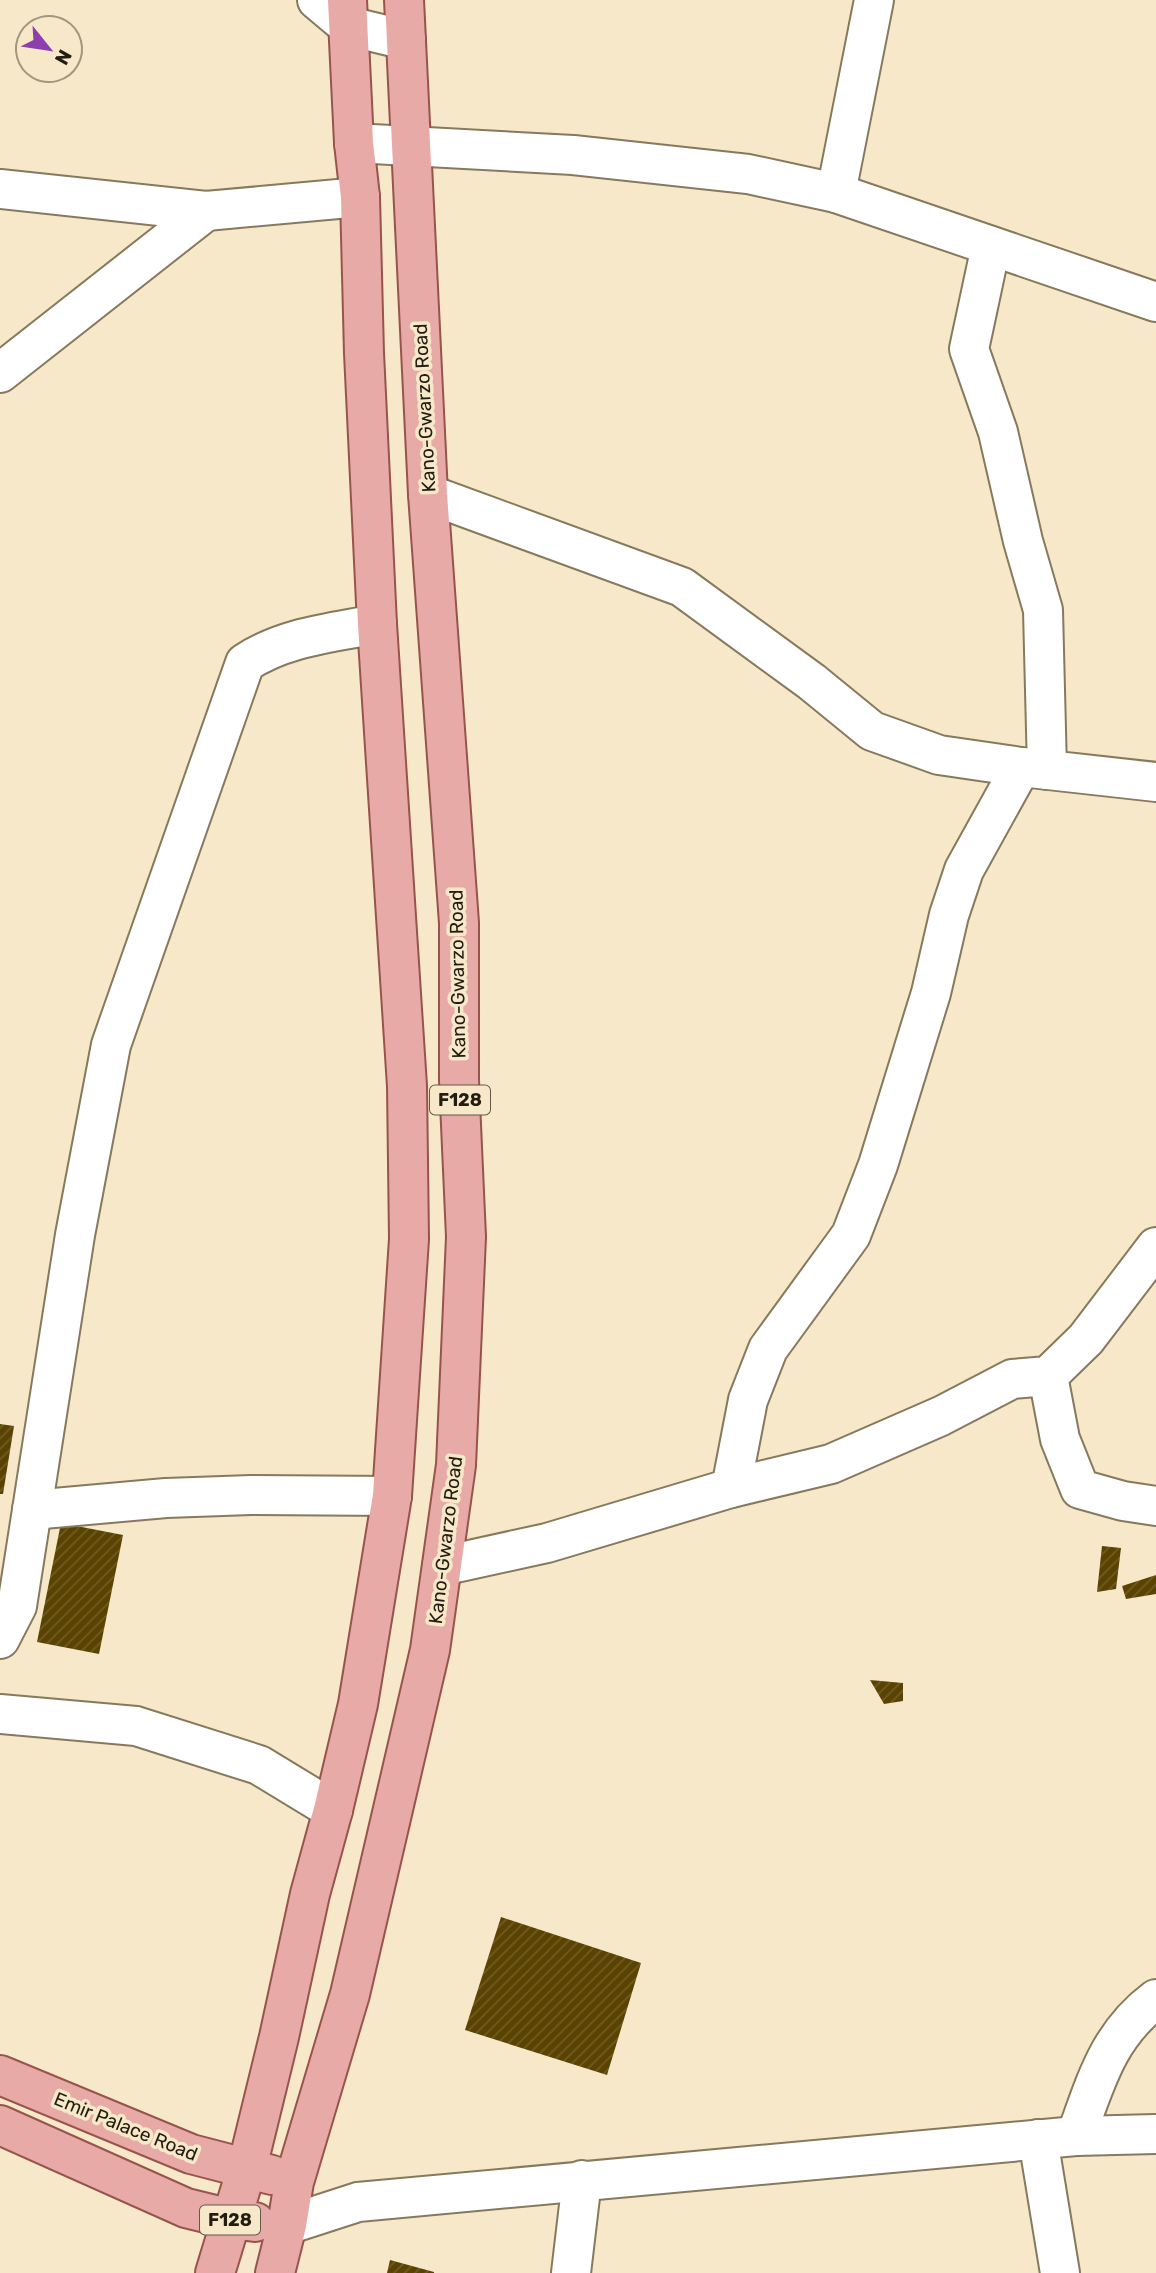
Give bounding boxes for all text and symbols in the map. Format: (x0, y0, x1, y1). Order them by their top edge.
north arrow (14, 14, 84, 84)
text: N (50, 46, 77, 69)
street label: Kano-Gwarzo Road (409, 323, 440, 493)
street label: Kano-Gwarzo Road (445, 889, 470, 1059)
road number: F128 (430, 1086, 490, 1114)
street label: Kano-Gwarzo Road (424, 1455, 467, 1625)
street label: Emir Palace Road (51, 2087, 201, 2166)
road number: F128 (200, 2206, 260, 2234)

